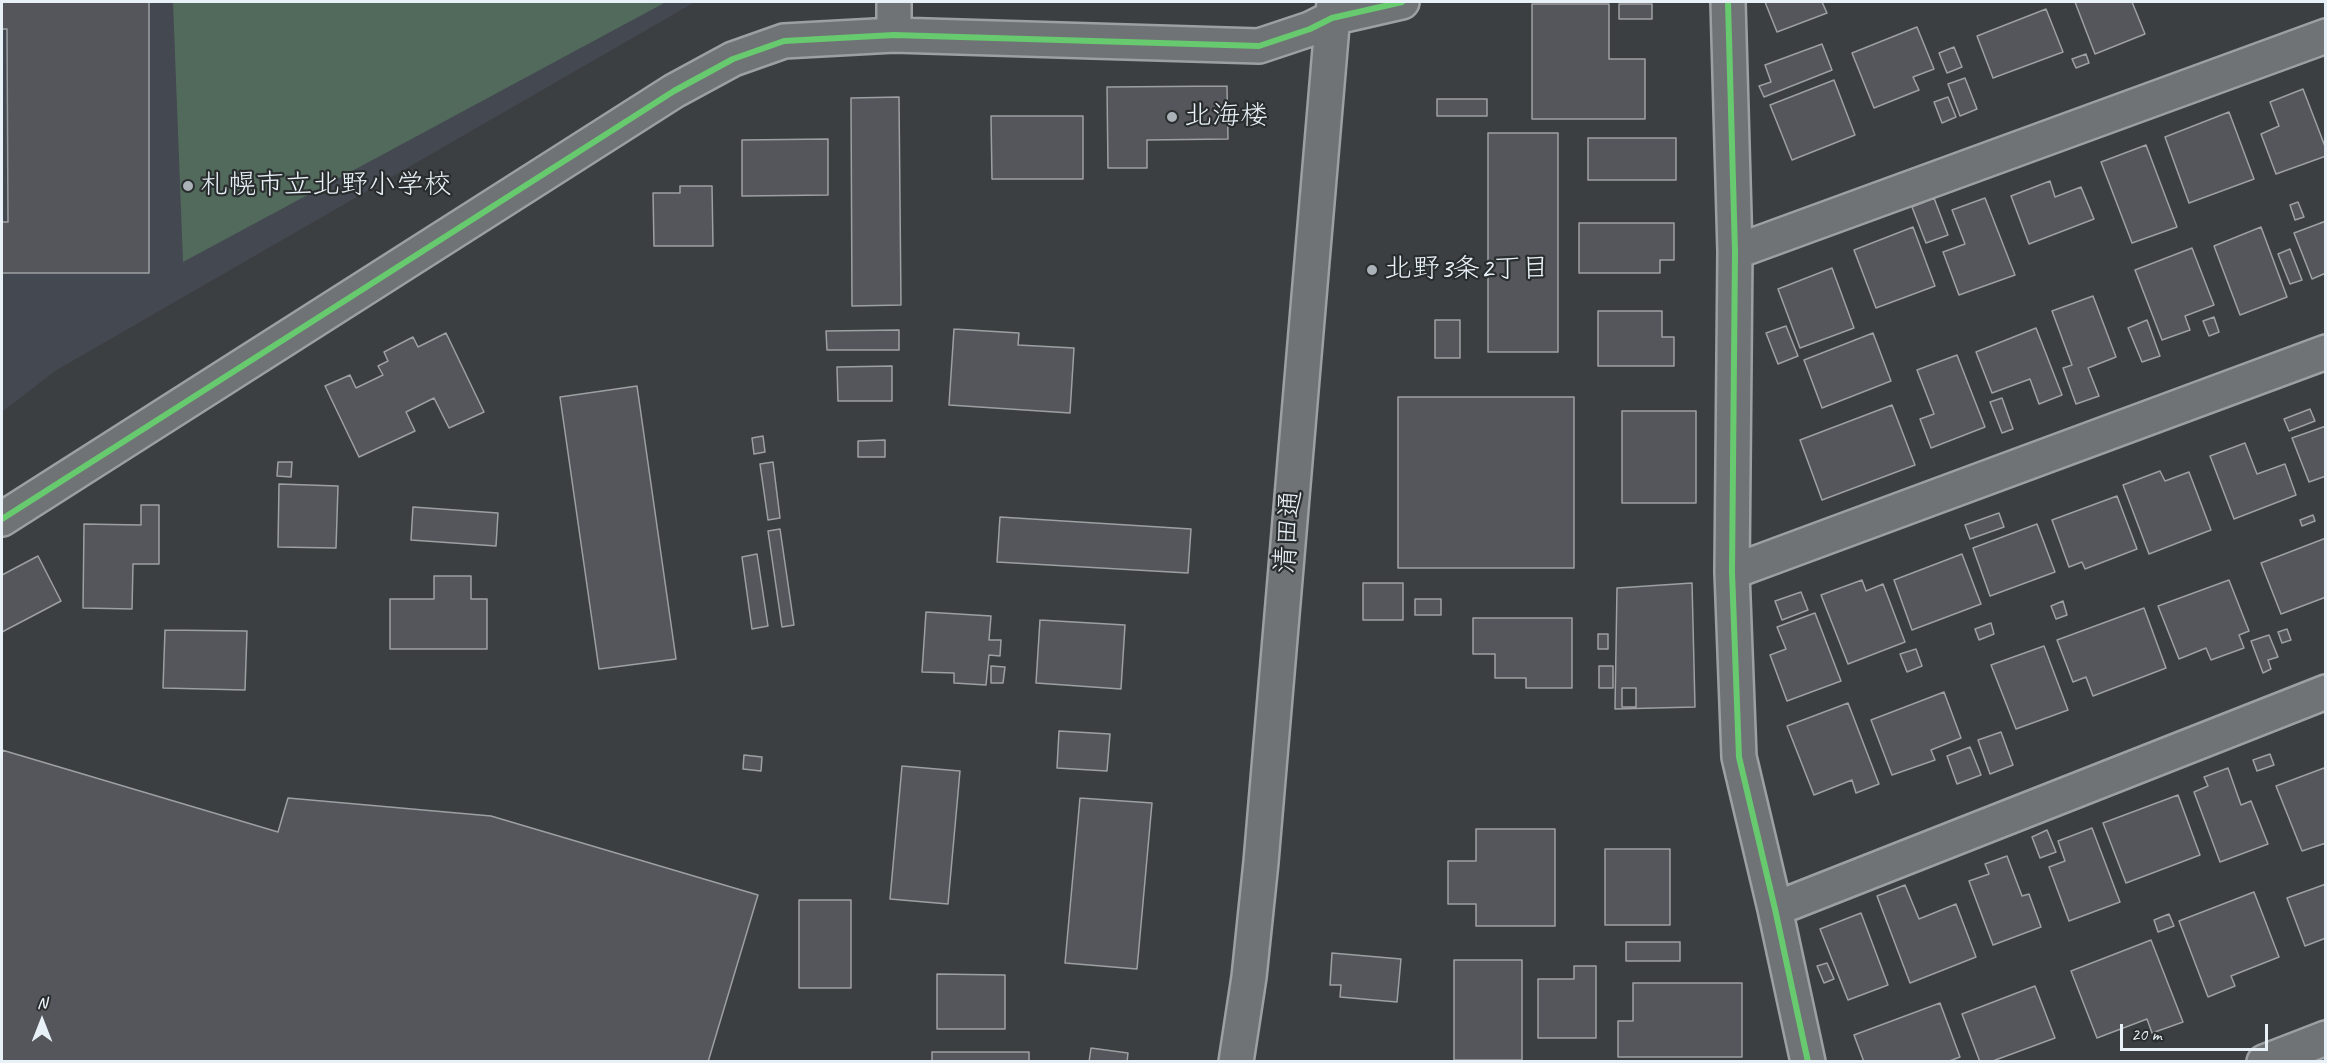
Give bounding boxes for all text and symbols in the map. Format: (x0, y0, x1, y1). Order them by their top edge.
place label: 北海楼 (1184, 100, 1268, 134)
marker: 北海楼 (1165, 110, 1179, 124)
place label: 札幌市立北野小学校 (200, 169, 452, 203)
marker: 札幌市立北野小学校 (181, 179, 195, 193)
place label: 北野3条2丁目 (1384, 253, 1549, 287)
marker: 北野3条2丁目 (1365, 263, 1379, 277)
street label: 清田通 (1269, 489, 1309, 575)
north arrow (12, 991, 72, 1051)
text: N (37, 993, 47, 1013)
scale bar (2123, 1012, 2272, 1050)
text: 20 m (2131, 1023, 2162, 1045)

